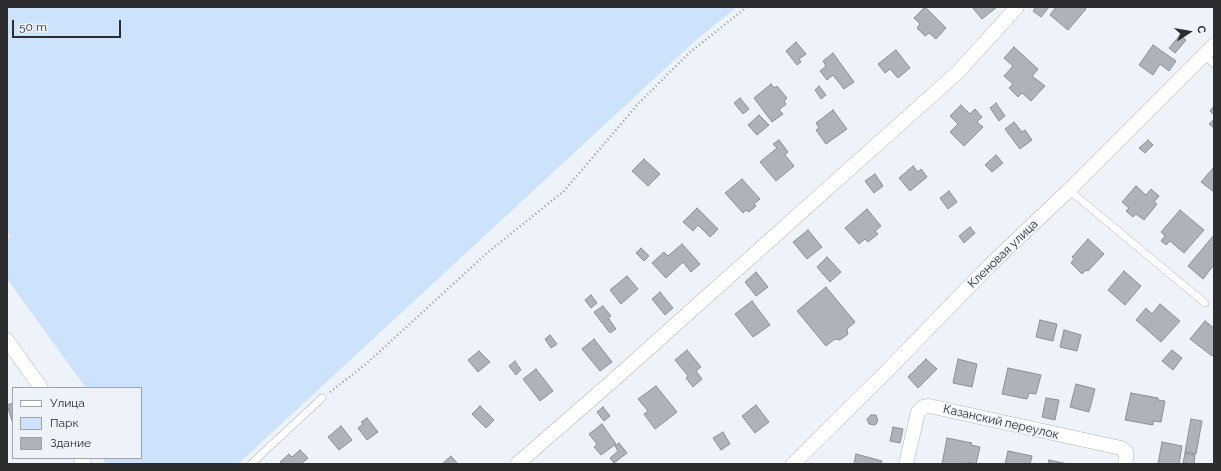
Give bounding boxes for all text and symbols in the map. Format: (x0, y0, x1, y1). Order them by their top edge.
scale bar (14, 12, 123, 38)
north arrow (1169, 12, 1209, 52)
text: 50 m (19, 20, 47, 34)
text: С (1194, 24, 1208, 34)
street label: Кленовая улица (965, 217, 1041, 291)
legend (12, 387, 142, 459)
text: Улица (50, 396, 85, 410)
street label: Казанский переулок (942, 402, 1060, 442)
text: Парк (50, 416, 79, 430)
text: Здание (50, 436, 91, 450)

